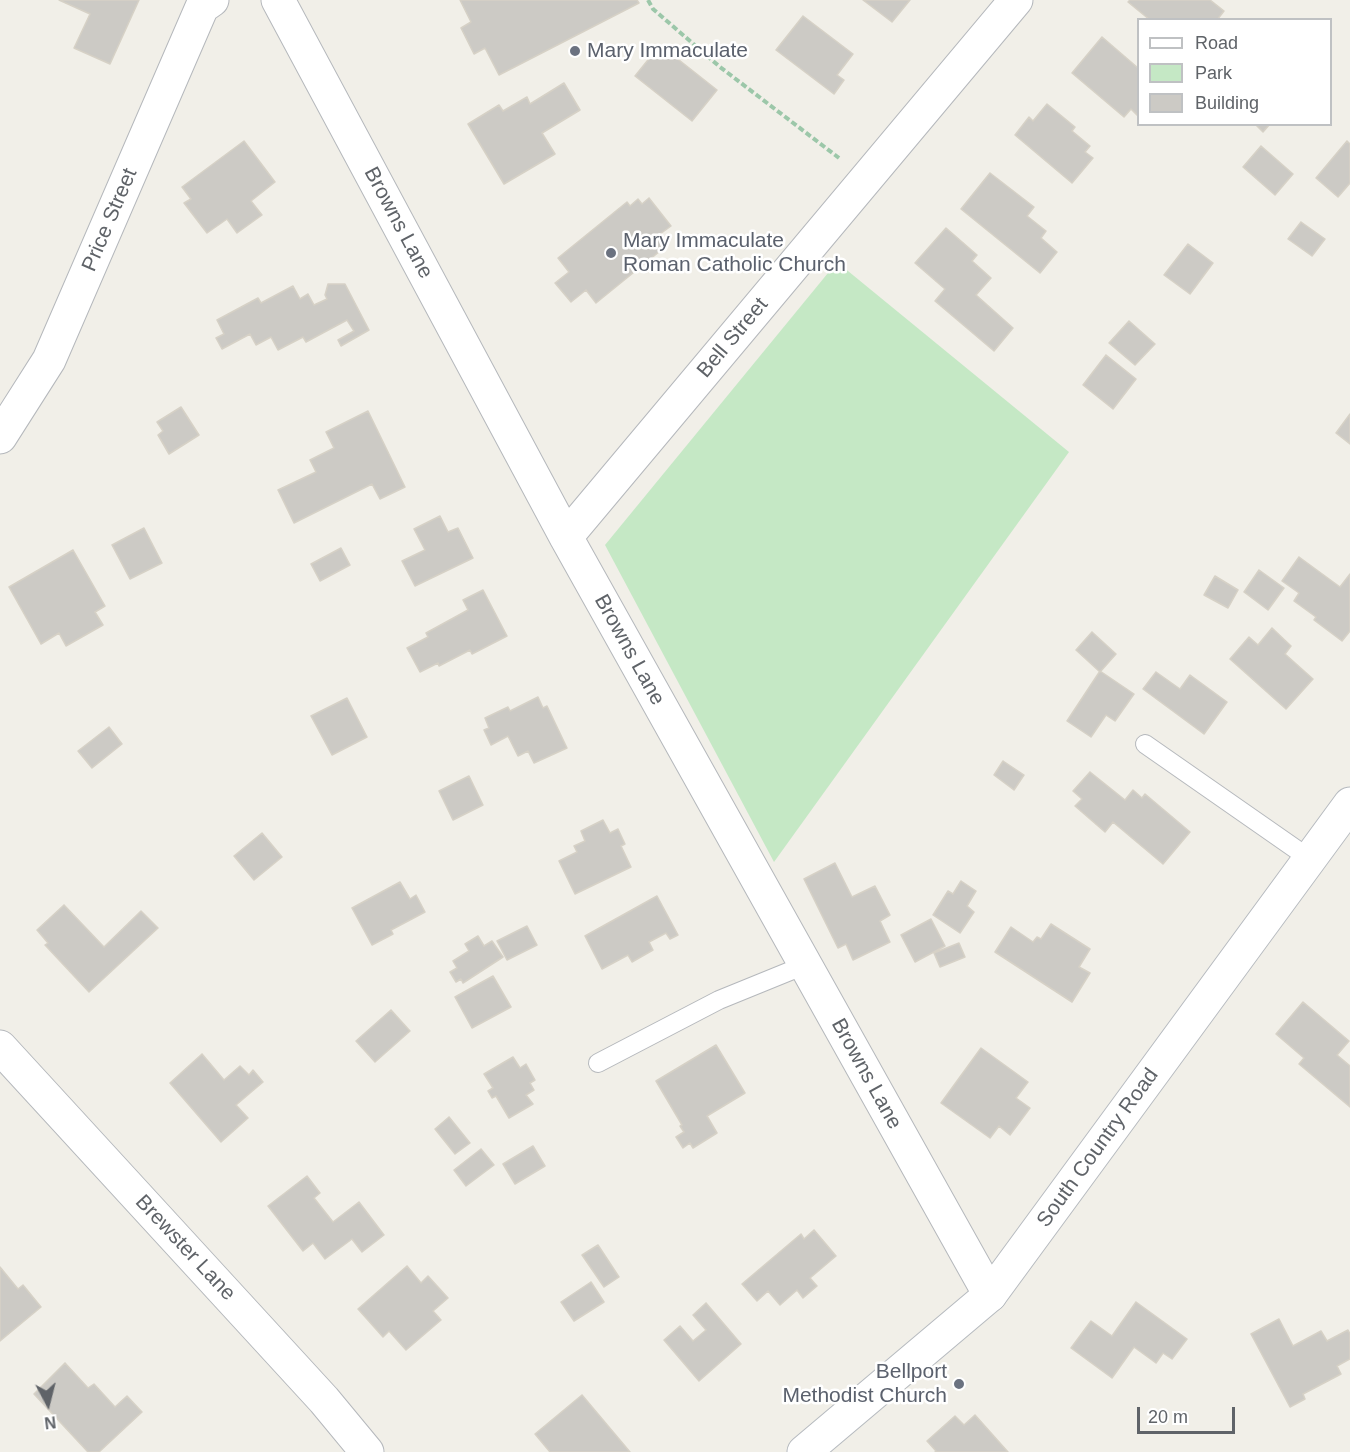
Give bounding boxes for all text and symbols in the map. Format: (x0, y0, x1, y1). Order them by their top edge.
legend (1137, 18, 1332, 126)
text: Road (1195, 33, 1238, 53)
place label: Mary Immaculate (587, 38, 748, 64)
marker: Mary Immaculate (568, 44, 582, 58)
text: Park (1195, 63, 1232, 83)
text: Building (1195, 93, 1259, 113)
street label: Browns Lane (358, 163, 438, 283)
street label: Price Street (77, 165, 143, 275)
place label: Mary Immaculate Roman Catholic Church (623, 228, 846, 278)
marker: Mary Immaculate Roman Catholic Church (604, 246, 618, 260)
street label: Bell Street (692, 293, 774, 383)
street label: Browns Lane (588, 590, 670, 710)
street label: Browns Lane (825, 1014, 907, 1134)
street label: South Country Road (1032, 1064, 1164, 1232)
street label: Brewster Lane (130, 1190, 240, 1306)
place label: Bellport Methodist Church (782, 1359, 947, 1409)
north arrow (18, 1374, 78, 1434)
marker: Bellport Methodist Church (952, 1377, 966, 1391)
scale bar (1140, 1395, 1238, 1433)
text: 20 m (1148, 1407, 1188, 1427)
text: N (43, 1413, 57, 1432)

